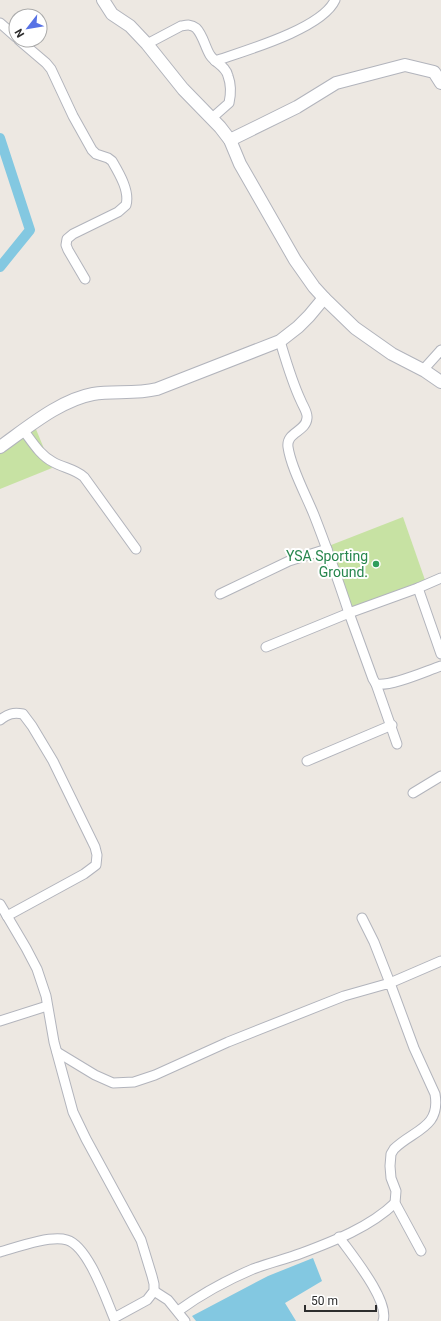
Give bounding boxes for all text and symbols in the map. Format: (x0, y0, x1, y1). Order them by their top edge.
north arrow (8, 8, 48, 48)
text: N (12, 26, 27, 40)
place label: YSA Sporting Ground. (286, 548, 368, 580)
marker: YSA Sporting Ground. (371, 559, 381, 569)
scale bar (305, 1287, 376, 1313)
text: 50 m (311, 1294, 338, 1308)

